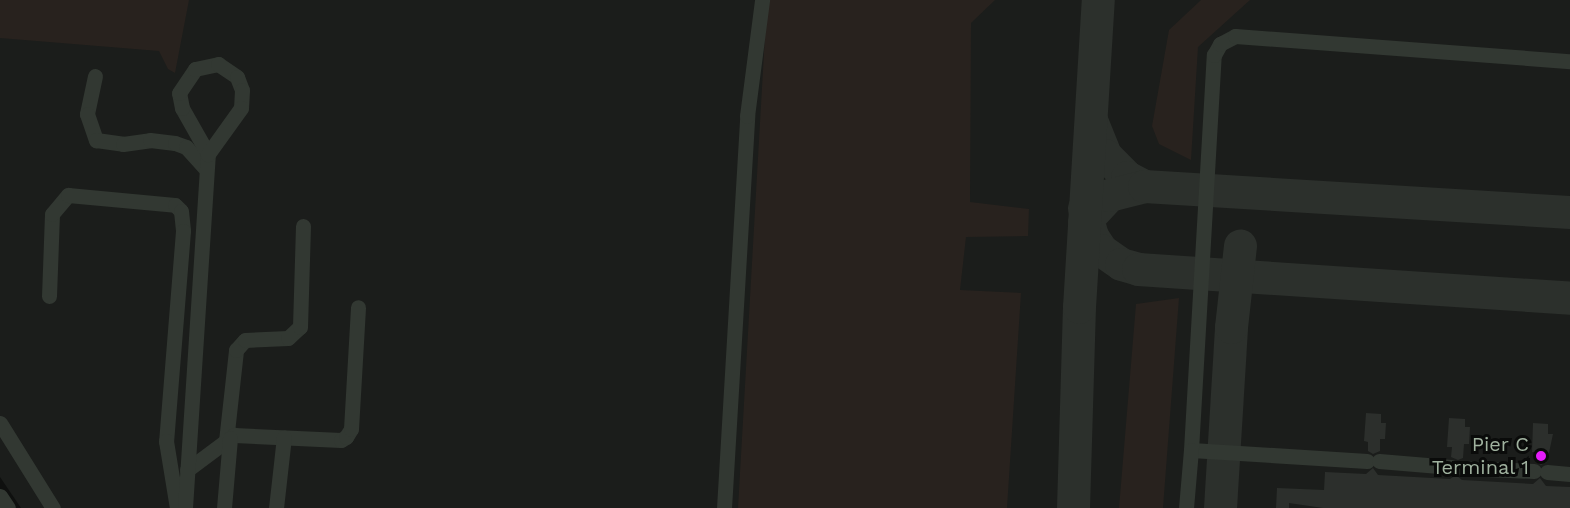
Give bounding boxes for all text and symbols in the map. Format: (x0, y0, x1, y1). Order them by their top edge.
place label: Pier C Terminal 1 (1431, 432, 1529, 479)
marker: Pier C Terminal 1 (1534, 449, 1548, 463)

